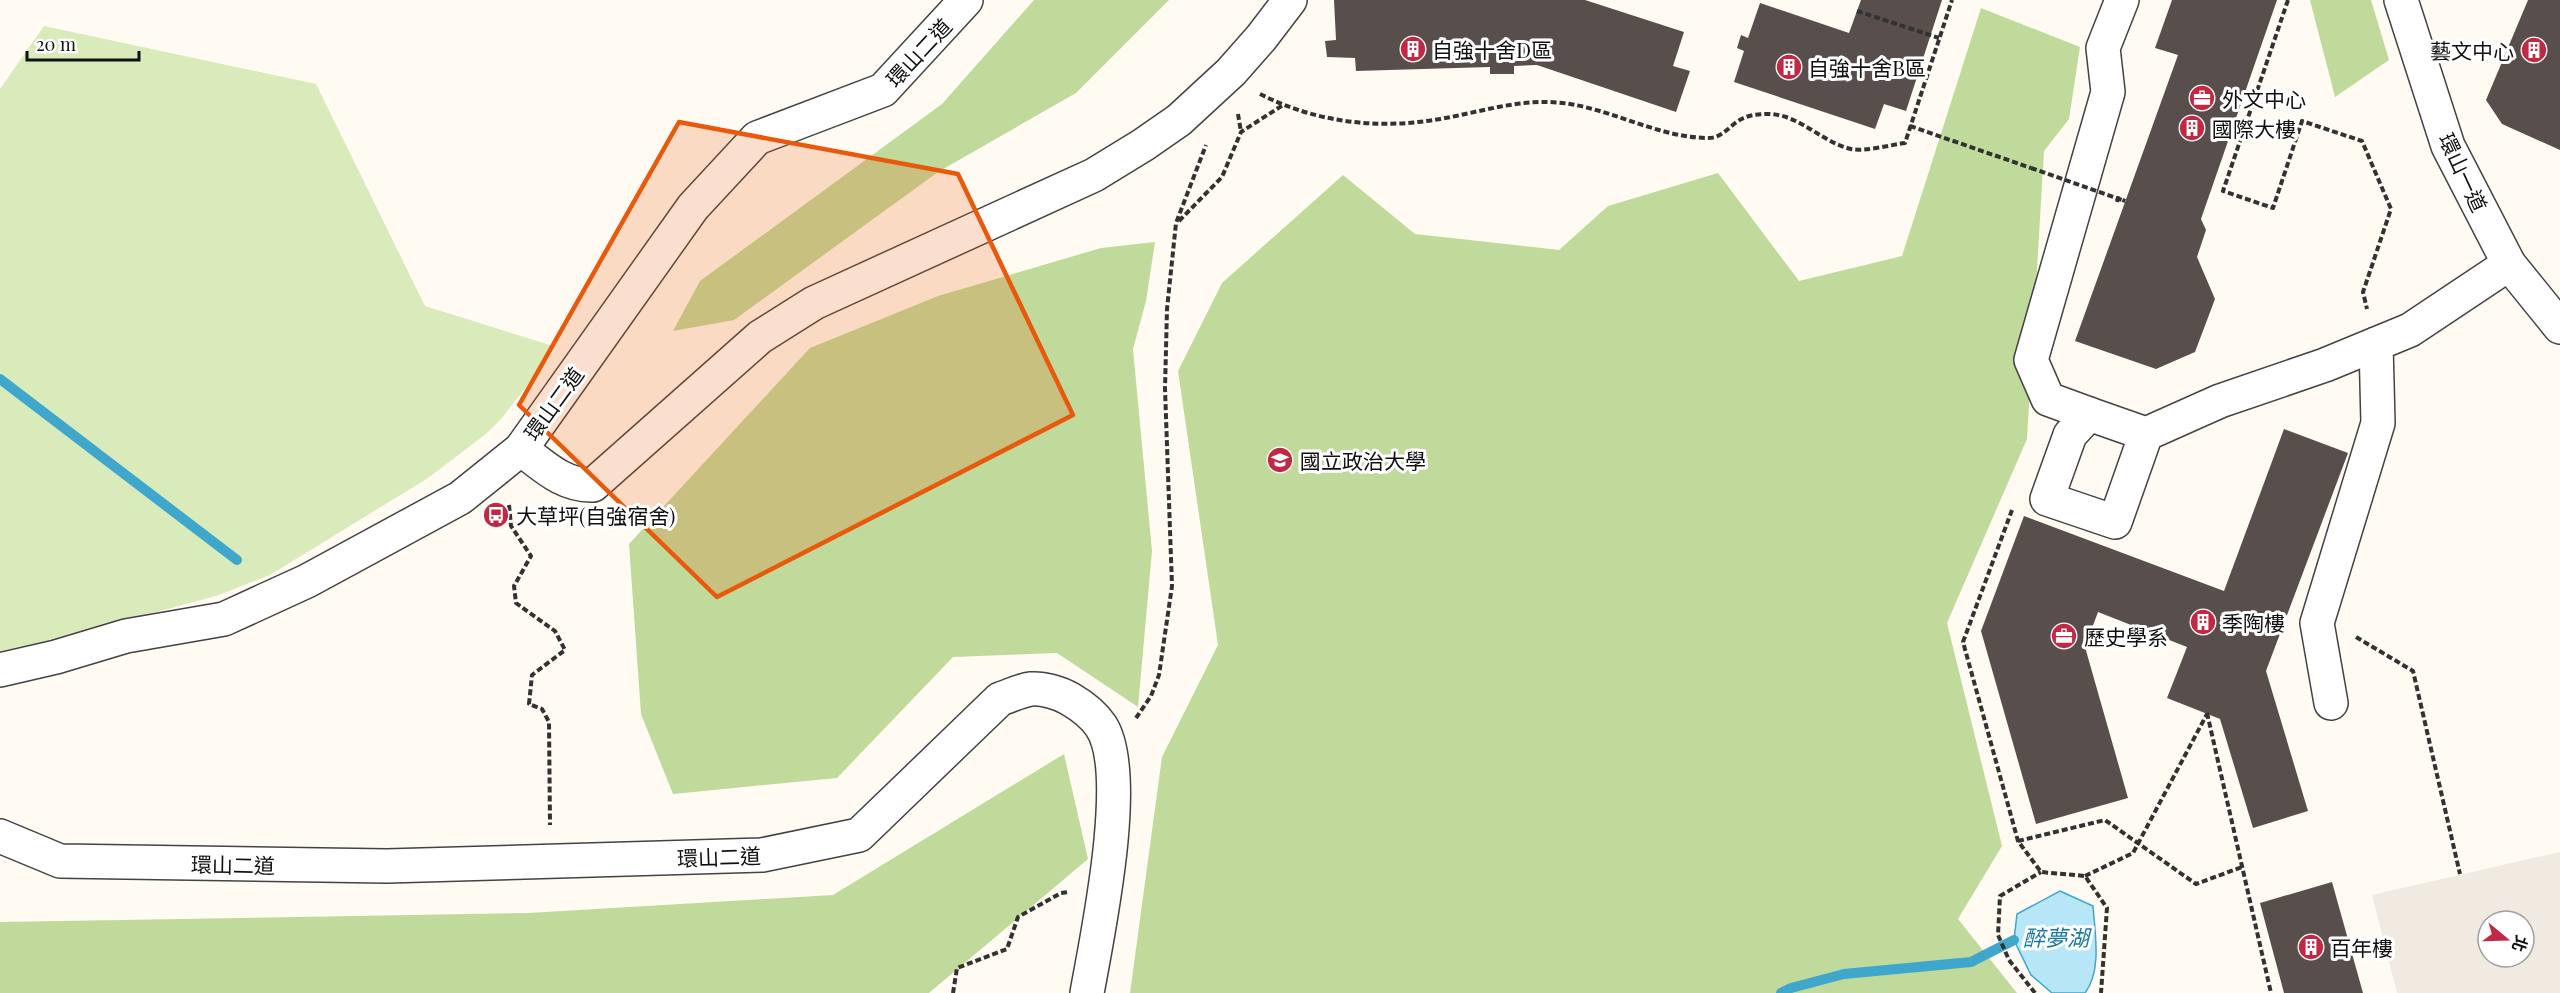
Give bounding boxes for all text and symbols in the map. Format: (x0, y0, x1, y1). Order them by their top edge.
street label: 環山二道 (879, 12, 957, 92)
scale bar (27, 24, 140, 62)
text: 20 m (36, 32, 76, 56)
building icon: 自強十舍D區 (1398, 34, 1428, 64)
place label: 自強十舍D區 (1432, 35, 1552, 63)
building icon: 藝文中心 (2519, 35, 2549, 65)
place label: 藝文中心 (2430, 36, 2514, 64)
building icon: 自強十舍B區 (1774, 52, 1804, 82)
place label: 自強十舍B區 (1808, 53, 1926, 81)
office icon: 外文中心 (2187, 83, 2217, 113)
place label: 外文中心 (2222, 84, 2306, 112)
building icon: 國際大樓 (2177, 113, 2207, 143)
place label: 國際大樓 (2212, 114, 2296, 142)
street label: 環山一道 (2434, 128, 2494, 216)
street label: 環山二道 (517, 361, 589, 445)
school or university icon: 國立政治大學 (1265, 445, 1295, 475)
place label: 國立政治大學 (1300, 446, 1426, 474)
bus stop icon: 大草坪(自強宿舍) (481, 500, 511, 530)
place label: 大草坪(自強宿舍) (516, 501, 675, 529)
building icon: 季陶樓 (2188, 607, 2218, 637)
place label: 季陶樓 (2222, 608, 2285, 636)
office icon: 歷史學系 (2049, 621, 2079, 651)
place label: 歷史學系 (2084, 622, 2168, 650)
street label: 環山二道 (677, 841, 761, 871)
street label: 環山二道 (191, 849, 275, 879)
north arrow (2476, 909, 2536, 969)
water label: 醉夢湖 (2023, 922, 2092, 952)
building icon: 百年樓 (2296, 932, 2326, 962)
place label: 百年樓 (2330, 933, 2393, 961)
text: 北 (2508, 933, 2533, 955)

